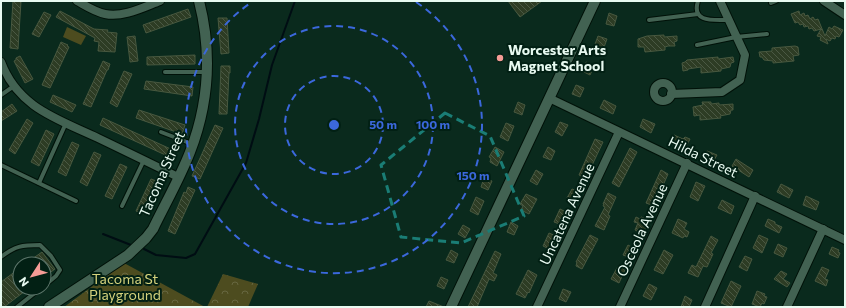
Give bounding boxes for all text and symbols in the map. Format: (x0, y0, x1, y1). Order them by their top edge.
place label: Worcester Arts Magnet School (508, 41, 607, 74)
marker: Worcester Arts Magnet School (495, 53, 505, 63)
text: 50 m (369, 117, 397, 131)
text: 100 m (416, 117, 450, 131)
centre of rings (327, 118, 341, 132)
street label: Tacoma Street (135, 128, 188, 219)
street label: Hilda Street (666, 132, 741, 181)
street label: Uncatena Avenue (536, 160, 598, 267)
text: 150 m (456, 168, 490, 182)
street label: Osceola Avenue (613, 181, 671, 279)
north arrow (12, 256, 52, 296)
park label: Tacoma St Playground (89, 270, 161, 303)
text: N (16, 275, 31, 289)

